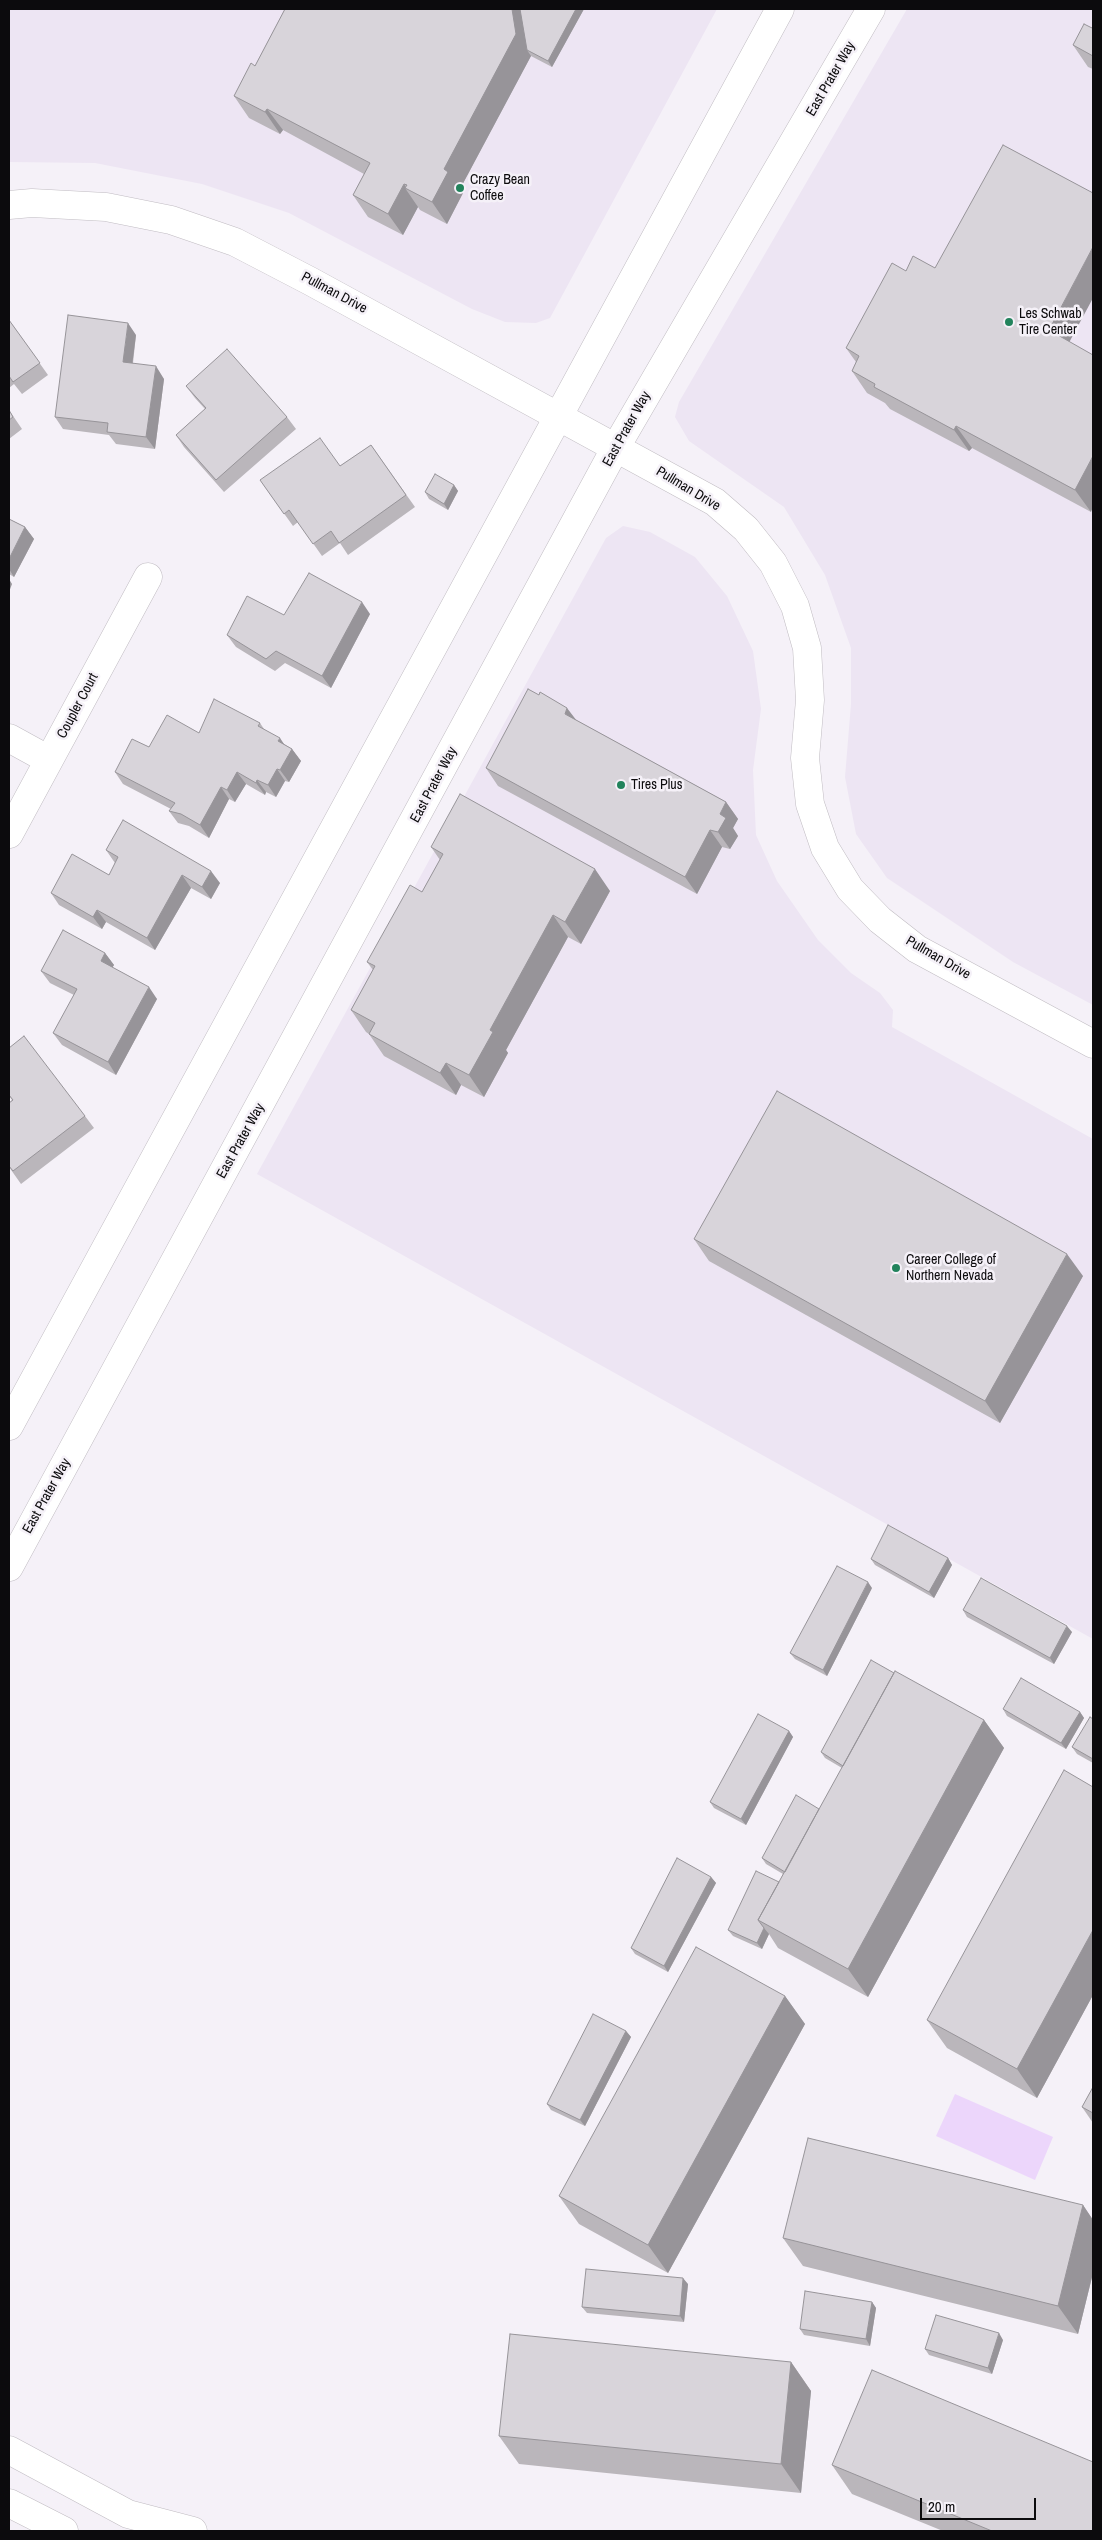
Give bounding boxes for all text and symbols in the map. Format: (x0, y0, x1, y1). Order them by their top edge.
street label: East Prater Way (803, 39, 859, 119)
place label: Crazy Bean Coffee (470, 172, 530, 204)
marker: Crazy Bean Coffee (454, 182, 466, 194)
street label: Pullman Drive (298, 269, 370, 317)
place label: Les Schwab Tire Center (1019, 306, 1082, 338)
marker: Les Schwab Tire Center (1003, 316, 1015, 328)
street label: East Prater Way (599, 389, 655, 469)
street label: Pullman Drive (653, 463, 723, 515)
street label: Coupler Court (54, 671, 102, 741)
street label: East Prater Way (407, 744, 461, 826)
place label: Tires Plus (631, 777, 682, 793)
marker: Tires Plus (615, 779, 627, 791)
street label: Pullman Drive (903, 933, 973, 983)
street label: East Prater Way (213, 1101, 269, 1181)
place label: Career College of Northern Nevada (906, 1252, 996, 1284)
marker: Career College of Northern Nevada (890, 1262, 902, 1274)
street label: East Prater Way (19, 1456, 75, 1536)
scale bar (922, 2488, 1038, 2520)
text: 20 m (928, 2496, 955, 2517)

